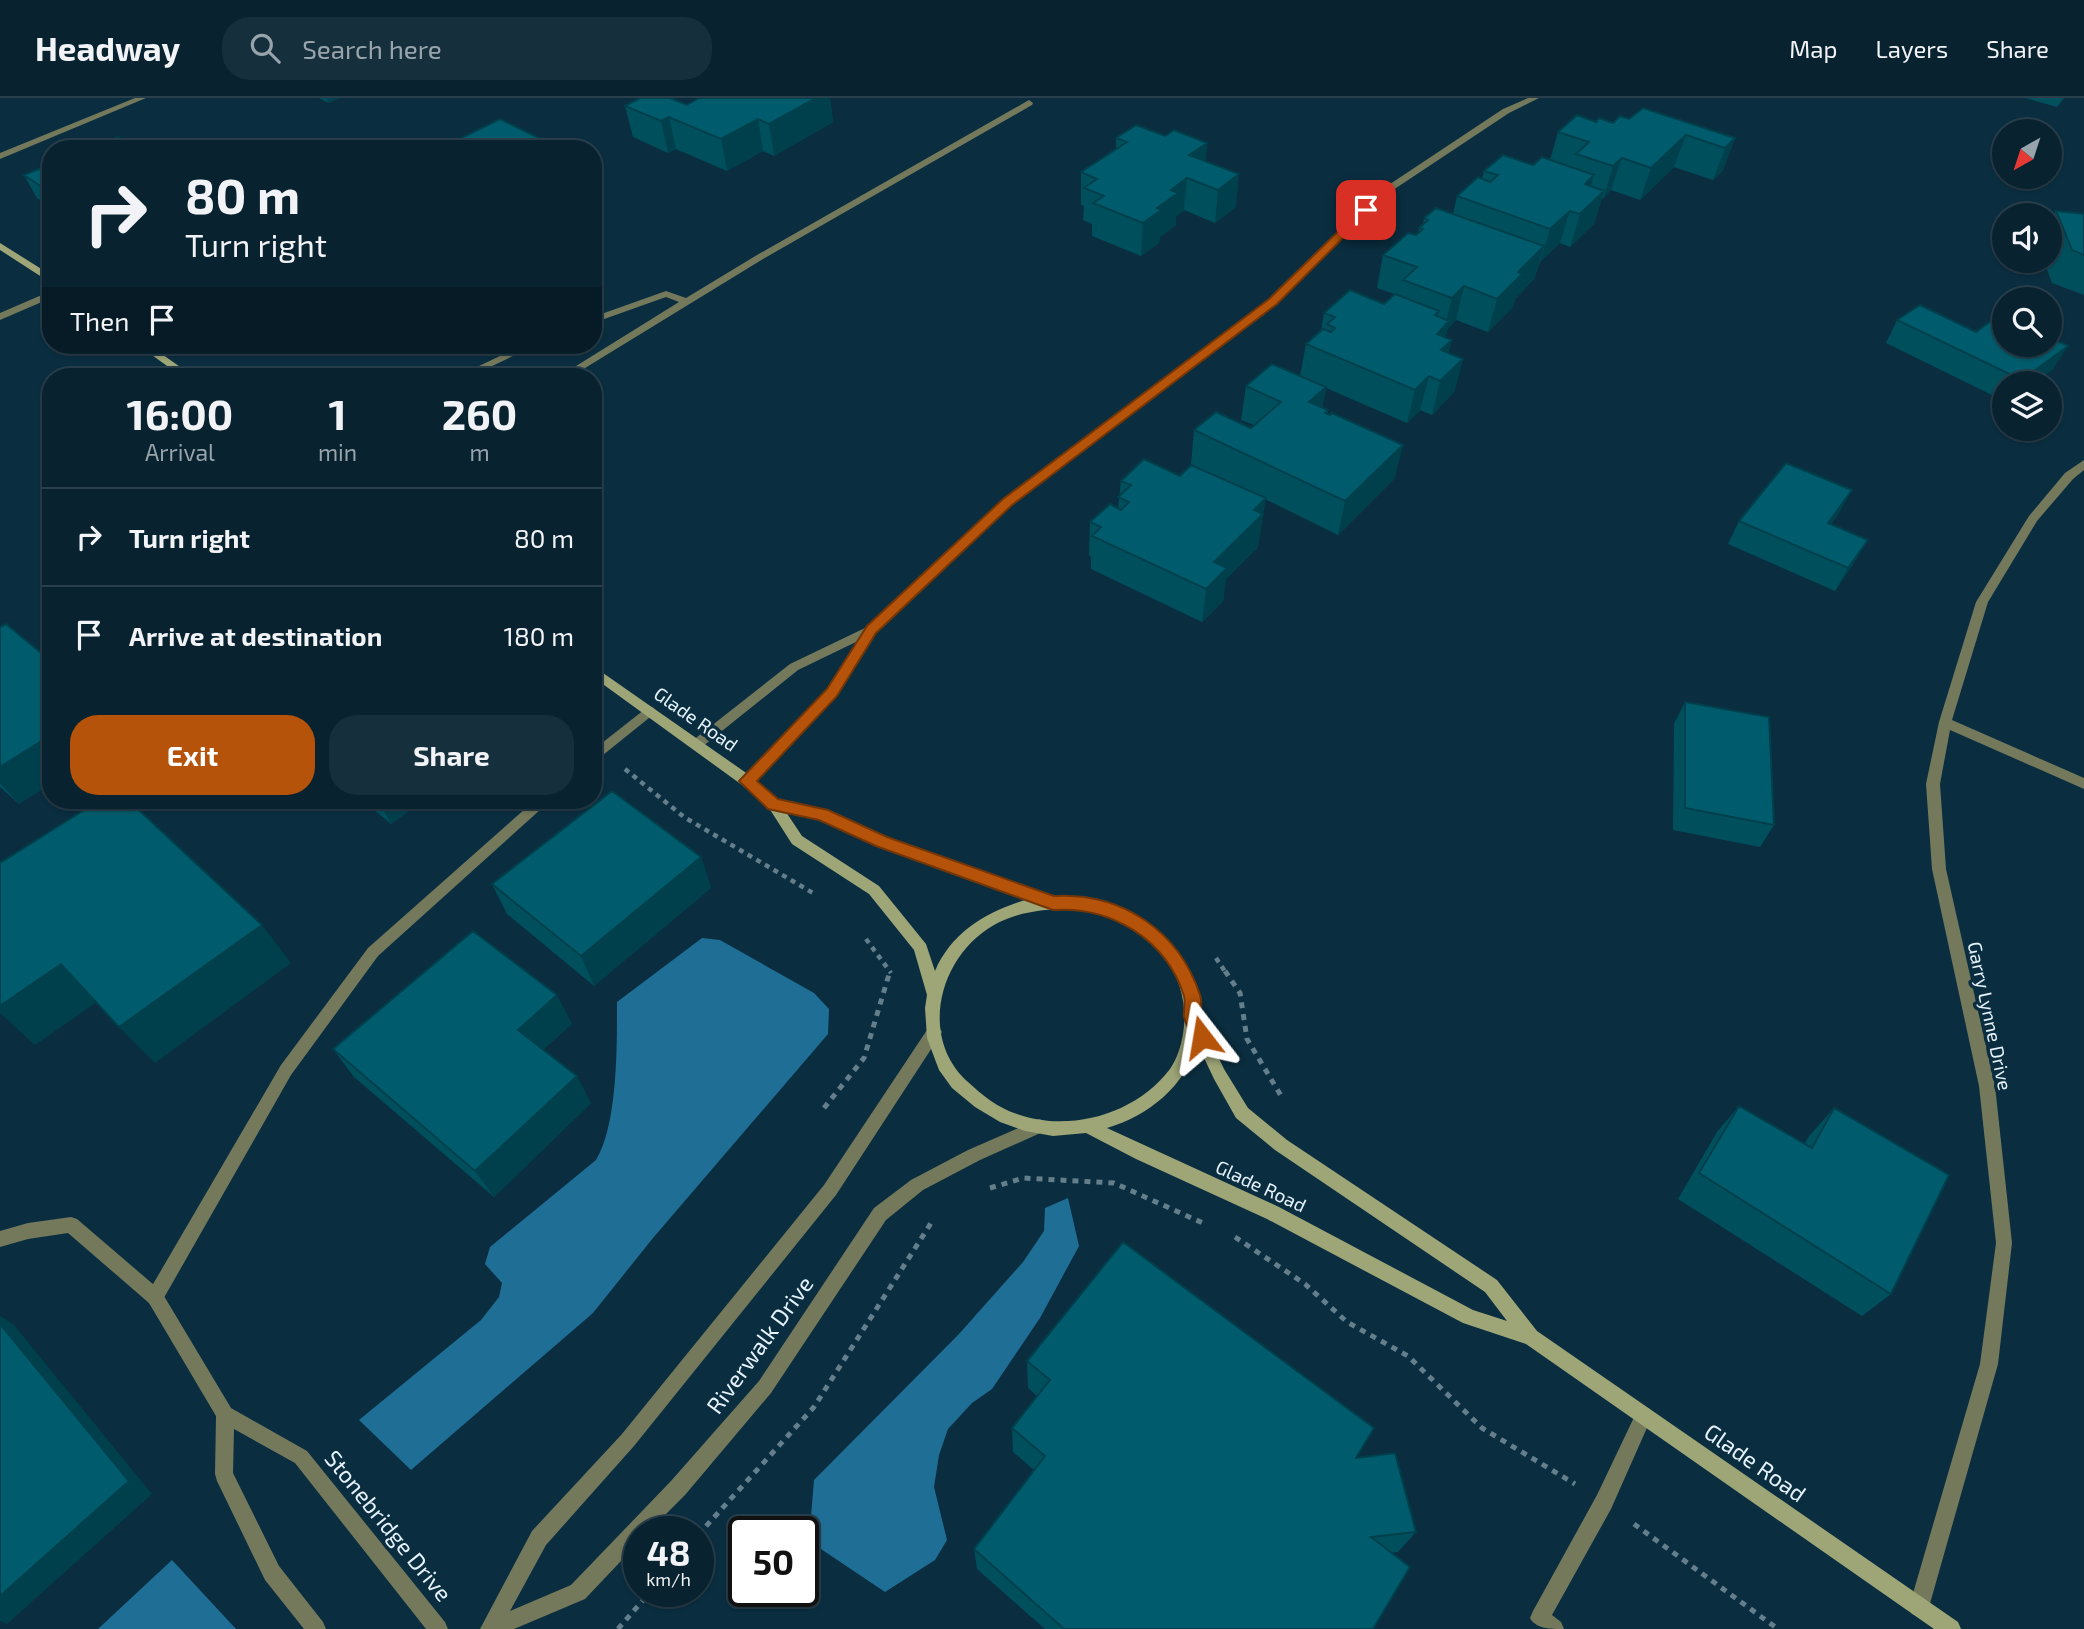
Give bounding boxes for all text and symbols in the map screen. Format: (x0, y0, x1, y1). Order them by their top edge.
search box (222, 17, 712, 80)
text: Headway (35, 28, 180, 68)
icon: search (246, 29, 284, 67)
text: Search here (302, 33, 442, 64)
text: Map (1789, 34, 1837, 63)
text: Layers (1875, 34, 1948, 63)
text: Share (1986, 34, 2049, 63)
north arrow (1992, 119, 2062, 189)
map controls (1992, 119, 2062, 441)
text: 80 m (185, 165, 300, 224)
icon: right (70, 168, 161, 259)
pin (1336, 180, 1396, 240)
icon: arrive (1347, 191, 1385, 229)
button: sound (1992, 203, 2062, 273)
text: Turn right (185, 225, 327, 263)
button: search (1992, 287, 2062, 357)
icon: arrive (143, 301, 181, 339)
text: Then (70, 305, 129, 336)
button: layers (1992, 371, 2062, 441)
text: 16:00 (127, 388, 233, 438)
text: 1 (328, 388, 347, 438)
text: 260 (442, 388, 517, 438)
text: Arrival (145, 438, 215, 466)
text: min (318, 438, 357, 466)
text: m (469, 438, 490, 466)
icon: right (70, 518, 108, 556)
text: Turn right (129, 522, 250, 553)
text: 80 m (514, 522, 574, 553)
icon: arrive (70, 616, 108, 654)
text: Arrive at destination (129, 620, 382, 651)
text: 180 m (504, 620, 574, 651)
street label: Glade Road (650, 681, 743, 756)
button: Exit (70, 715, 315, 795)
button: Share (329, 715, 574, 795)
street label: Garry Lynne Drive (1963, 939, 2017, 1092)
position arrow (1165, 1000, 1239, 1074)
street label: Glade Road (1212, 1155, 1310, 1216)
street label: Riverwalk Drive (700, 1270, 818, 1419)
street label: Glade Road (1699, 1417, 1812, 1507)
street label: Stonebridge Drive (319, 1444, 458, 1607)
speed limit sign: 50 (728, 1516, 819, 1607)
text: 48 (646, 1531, 691, 1573)
text: km/h (646, 1568, 691, 1590)

